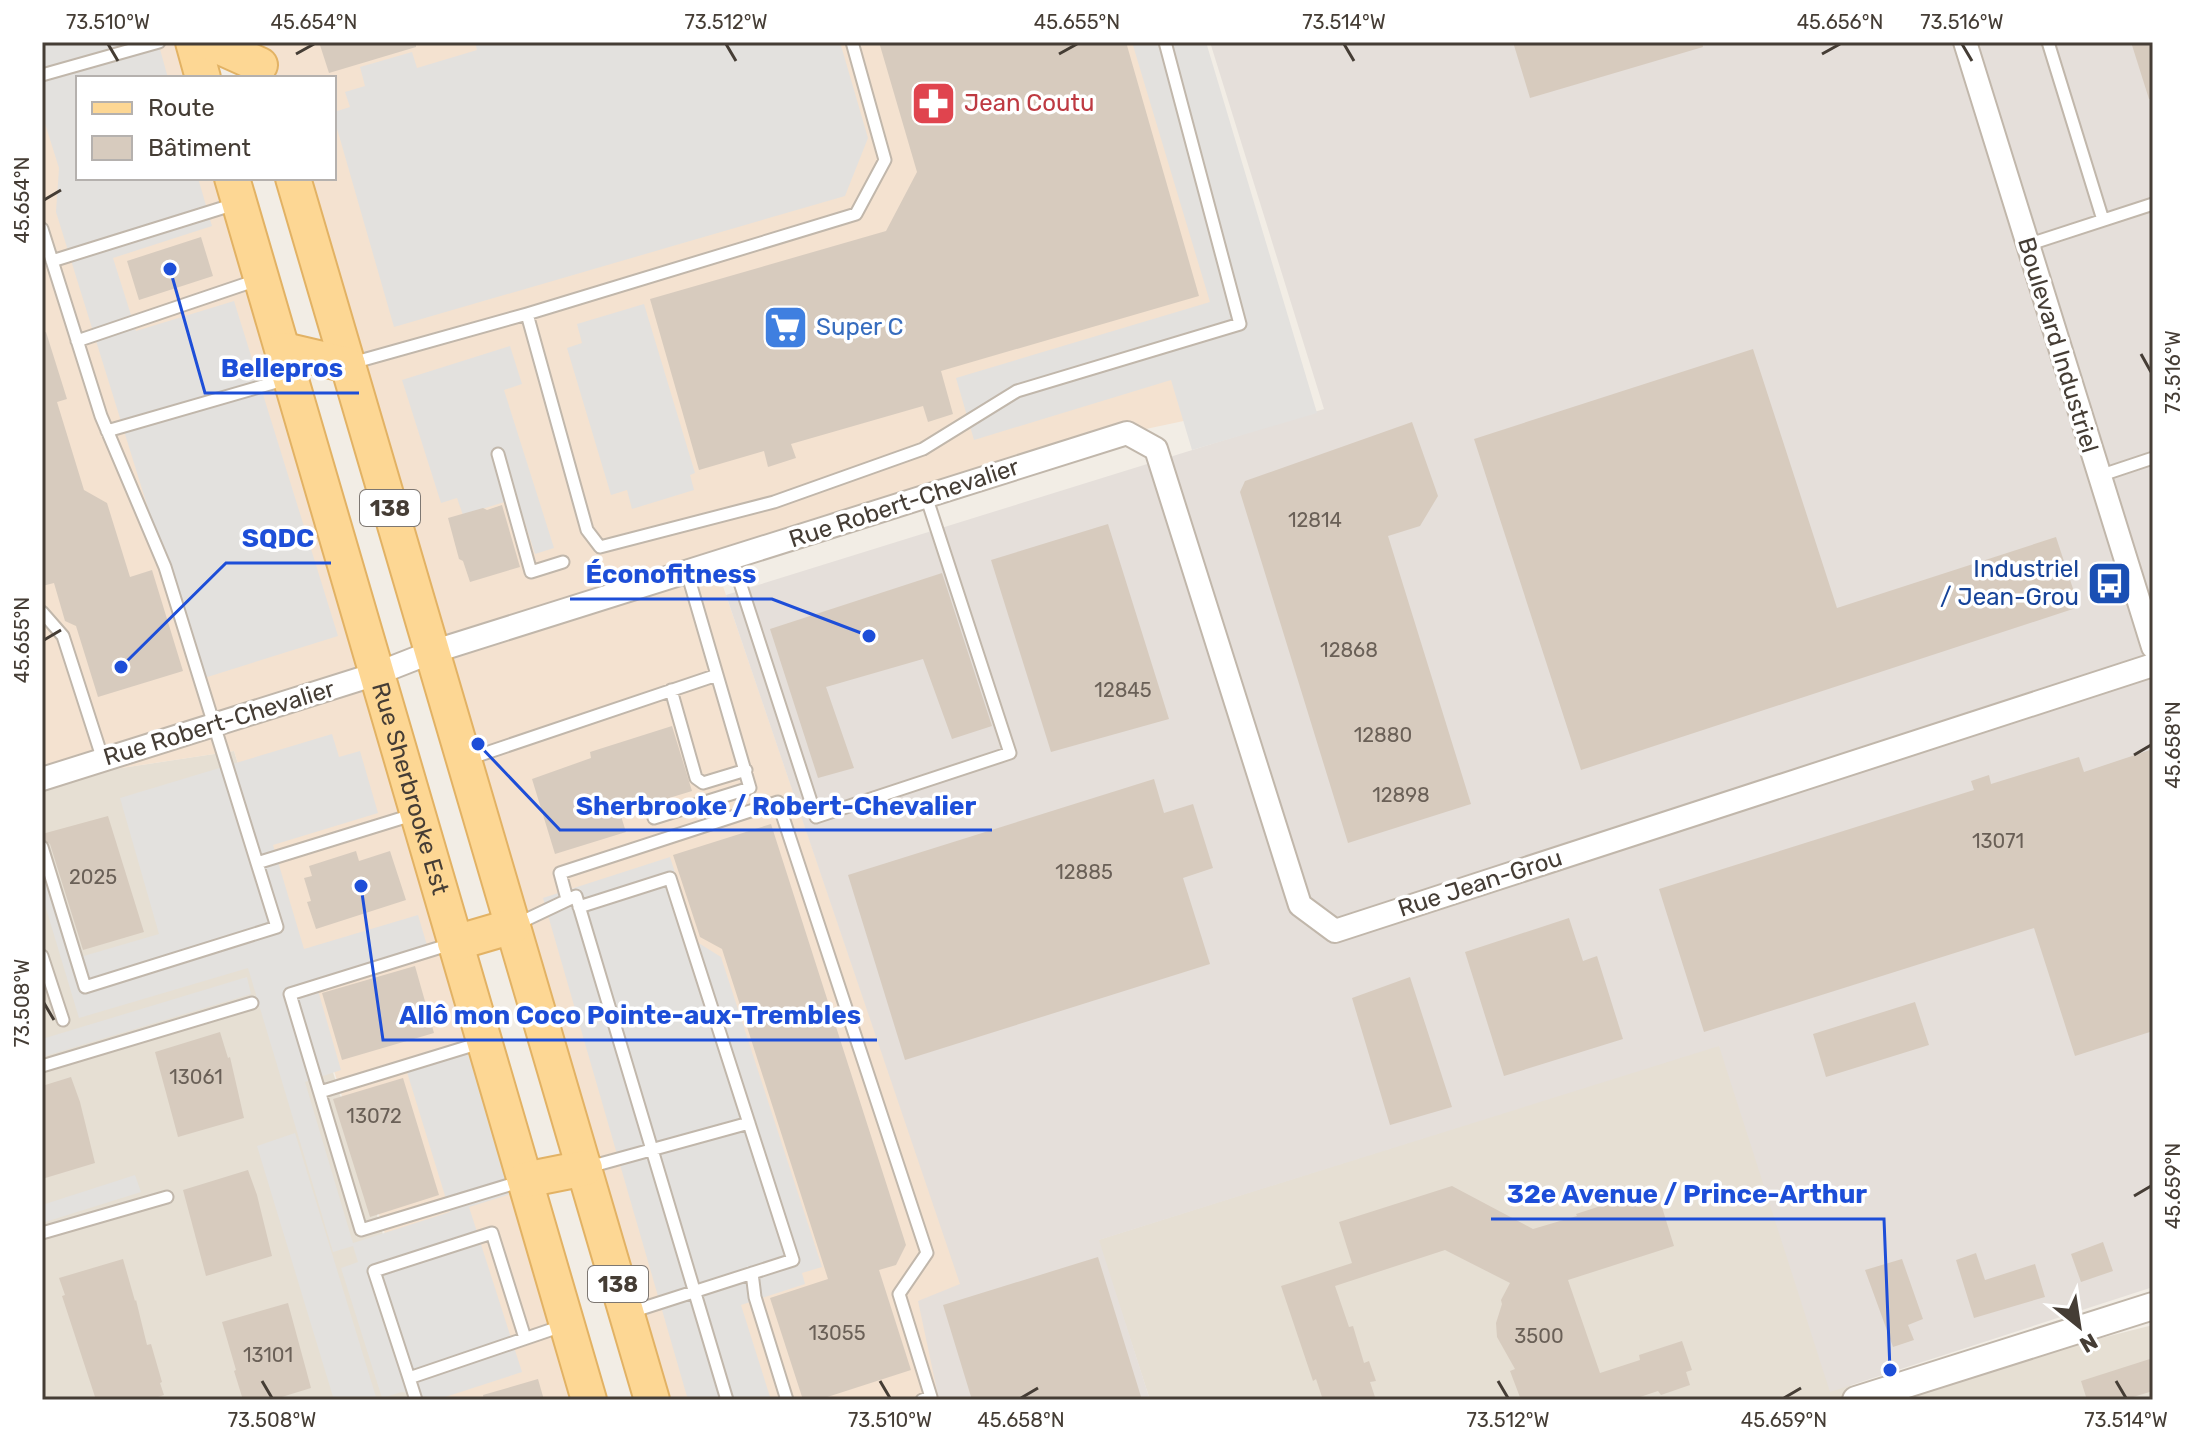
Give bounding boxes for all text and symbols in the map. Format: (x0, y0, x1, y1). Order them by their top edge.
text: 73.510°W (66, 10, 150, 34)
text: 45.654°N (271, 10, 357, 34)
text: 73.512°W (685, 10, 767, 34)
text: 45.655°N (1034, 10, 1120, 34)
text: 73.514°W (1302, 10, 1386, 34)
text: 45.656°N (1797, 10, 1883, 34)
text: 73.516°W (1920, 10, 2004, 34)
legend (76, 76, 336, 180)
pharmacy icon: Jean Coutu (909, 79, 957, 127)
place label: Jean Coutu (964, 89, 1094, 117)
text: Route (148, 94, 215, 122)
text: Bâtiment (148, 134, 251, 162)
text: 45.654°N (10, 157, 34, 243)
street label: Boulevard Industriel (2012, 234, 2104, 456)
supermarket icon: Super C (761, 303, 809, 351)
place label: Super C (816, 313, 904, 341)
text: 73.516°W (2161, 330, 2185, 414)
callout: Bellepros (205, 343, 359, 393)
text: Bellepros (221, 353, 343, 384)
street label: Rue Robert-Chevalier (785, 453, 1023, 553)
road number: 138 (360, 490, 420, 526)
house number: 12814 (1288, 508, 1342, 532)
callout: SQDC (226, 513, 331, 563)
text: SQDC (242, 523, 314, 554)
callout: Éconofitness (570, 549, 772, 599)
place label: Industriel / Jean-Grou (1940, 555, 2079, 611)
text: Éconofitness (586, 559, 756, 590)
bus stop icon: Industriel / Jean-Grou (2086, 559, 2134, 607)
text: 45.655°N (10, 597, 34, 683)
house number: 12868 (1320, 638, 1378, 662)
street label: Rue Robert-Chevalier (100, 674, 338, 772)
house number: 12845 (1094, 678, 1152, 702)
street label: Rue Sherbrooke Est (366, 679, 455, 898)
text: 45.658°N (2161, 701, 2185, 789)
house number: 12880 (1354, 723, 1412, 747)
callout: Sherbrooke / Robert-Chevalier (560, 780, 992, 830)
house number: 12898 (1372, 783, 1430, 807)
text: Sherbrooke / Robert-Chevalier (576, 791, 976, 822)
house number: 13071 (1972, 829, 2024, 853)
street label: Rue Jean-Grou (1394, 843, 1566, 923)
house number: 12885 (1055, 860, 1113, 884)
house number: 2025 (69, 865, 117, 889)
text: 73.508°W (10, 959, 34, 1047)
callout: Allô mon Coco Pointe-aux-Trembles (383, 990, 877, 1040)
text: Allô mon Coco Pointe-aux-Trembles (399, 1000, 861, 1031)
house number: 13061 (169, 1065, 223, 1089)
house number: 13072 (346, 1104, 402, 1128)
text: 45.659°N (2161, 1143, 2185, 1229)
callout: 32e Avenue / Prince-Arthur (1491, 1169, 1884, 1219)
text: 32e Avenue / Prince-Arthur (1507, 1179, 1867, 1210)
road number: 138 (588, 1266, 648, 1302)
north arrow (2039, 1286, 2119, 1366)
house number: 13055 (808, 1321, 866, 1345)
house number: 3500 (1514, 1324, 1564, 1348)
text: N (2075, 1327, 2102, 1359)
house number: 13101 (243, 1343, 293, 1367)
text: 73.508°W (228, 1408, 316, 1432)
text: 73.510°W (848, 1408, 932, 1432)
text: 45.658°N (977, 1408, 1065, 1432)
text: 73.512°W (1467, 1408, 1549, 1432)
text: 45.659°N (1741, 1408, 1827, 1432)
text: 73.514°W (2084, 1408, 2168, 1432)

